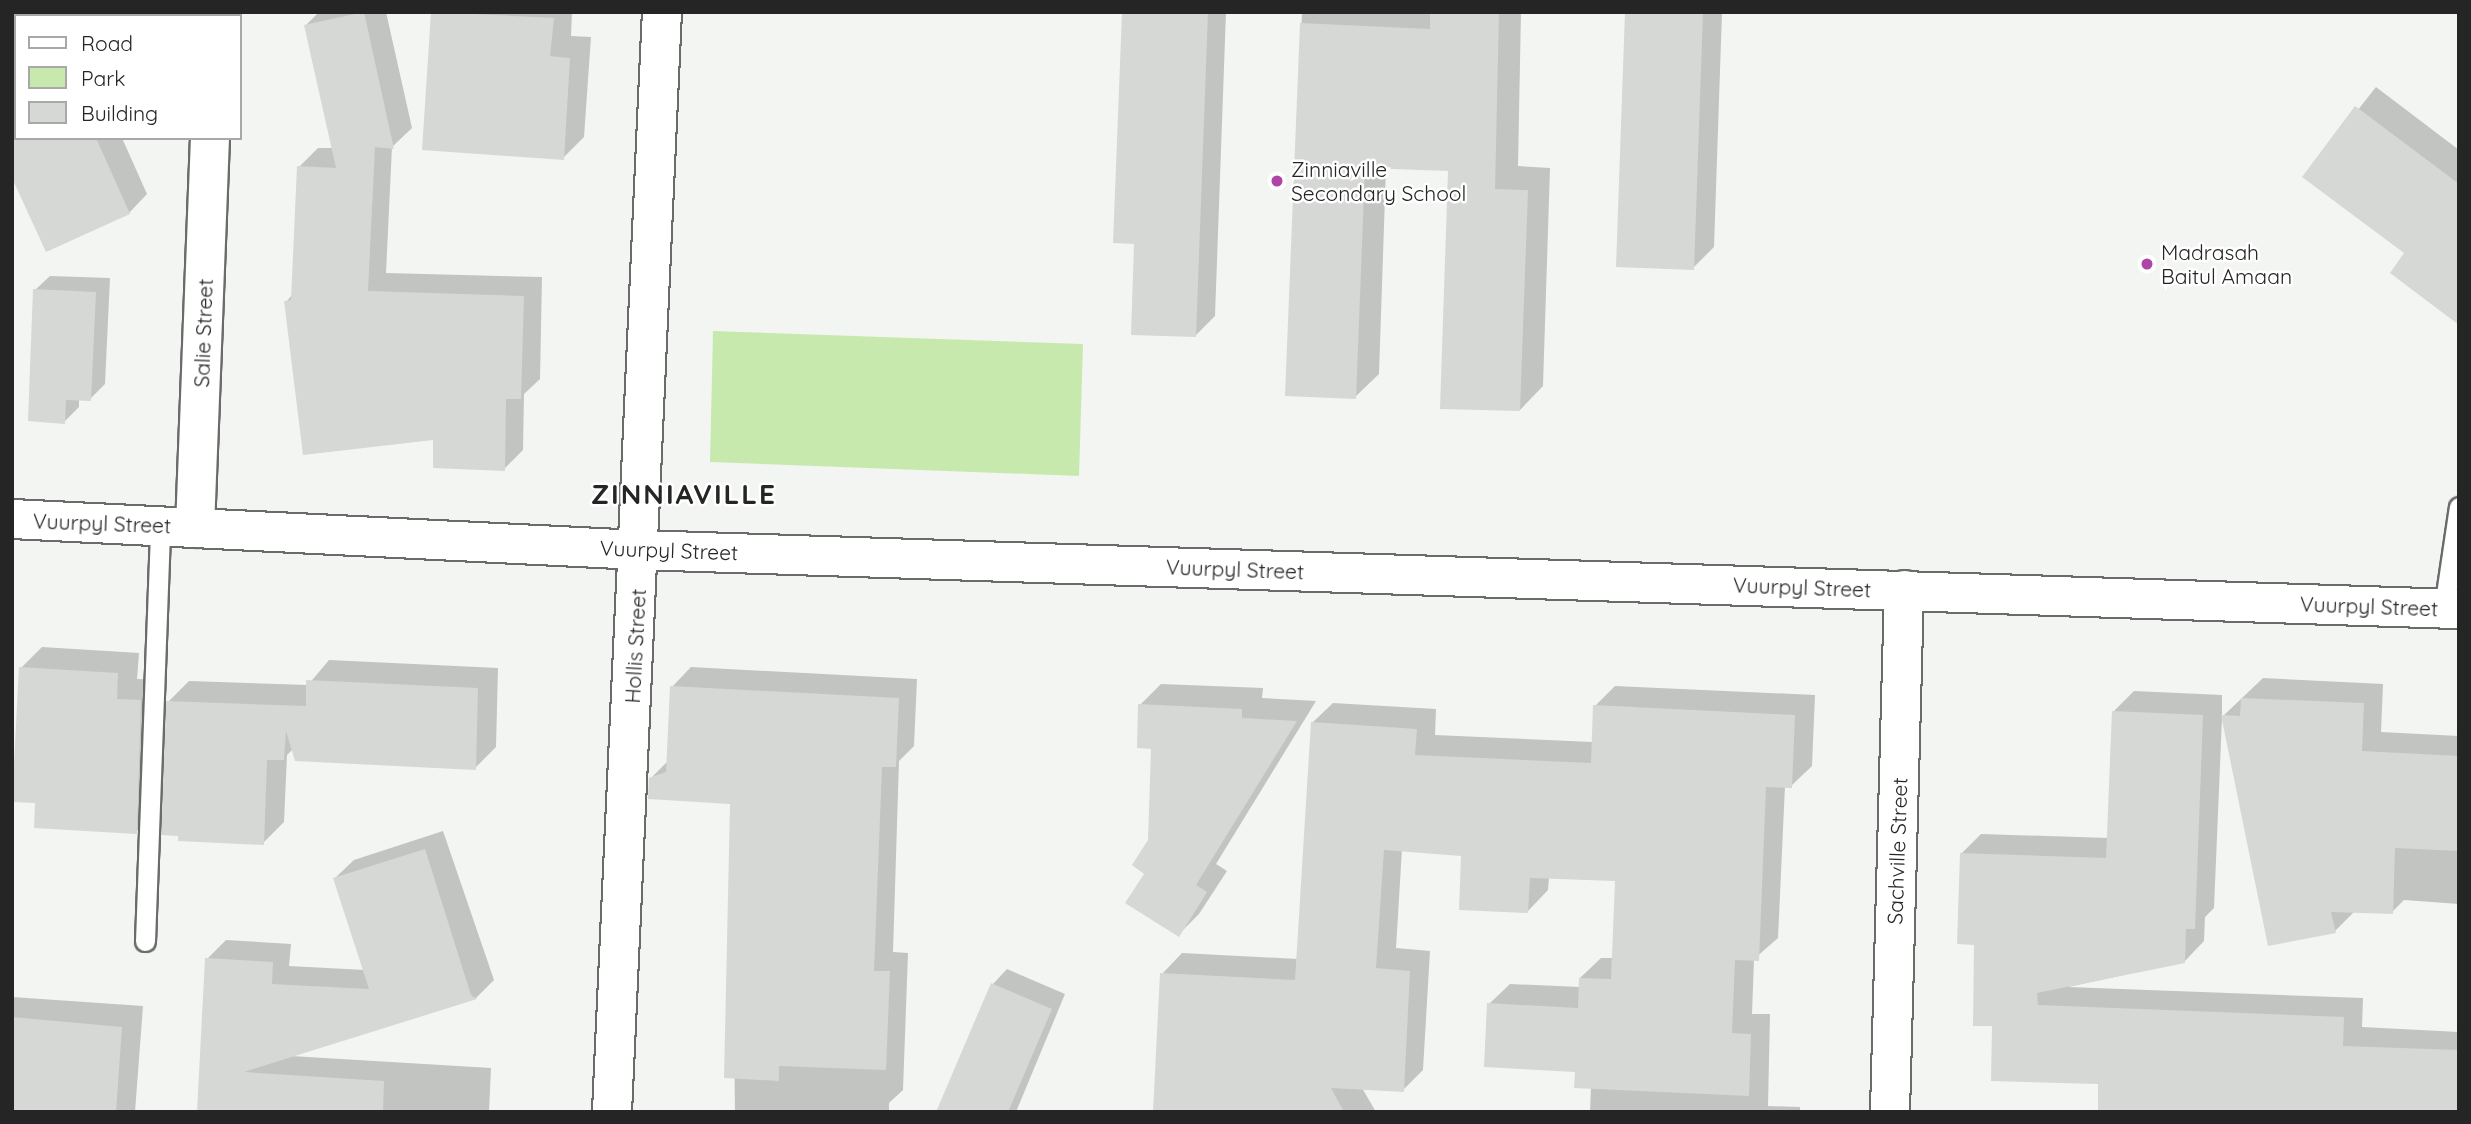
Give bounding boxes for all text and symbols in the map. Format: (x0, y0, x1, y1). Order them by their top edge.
legend (14, 14, 242, 140)
text: Road (81, 30, 133, 56)
text: Park (81, 65, 125, 91)
text: Building (81, 100, 158, 126)
place label: Zinniaville Secondary School (1291, 156, 1466, 206)
marker: Zinniaville Secondary School (1269, 173, 1285, 189)
place label: Madrasah Baitul Amaan (2161, 239, 2292, 289)
marker: Madrasah Baitul Amaan (2139, 256, 2155, 272)
street label: Salie Street (189, 278, 217, 388)
district label: ZINNIAVILLE (592, 477, 776, 511)
street label: Vuurpyl Street (32, 508, 172, 538)
street label: Vuurpyl Street (599, 535, 739, 565)
street label: Vuurpyl Street (1165, 554, 1305, 584)
street label: Vuurpyl Street (1732, 572, 1872, 602)
street label: Hollis Street (619, 588, 651, 704)
street label: Vuurpyl Street (2299, 591, 2439, 621)
street label: Sachville Street (1882, 777, 1912, 925)

